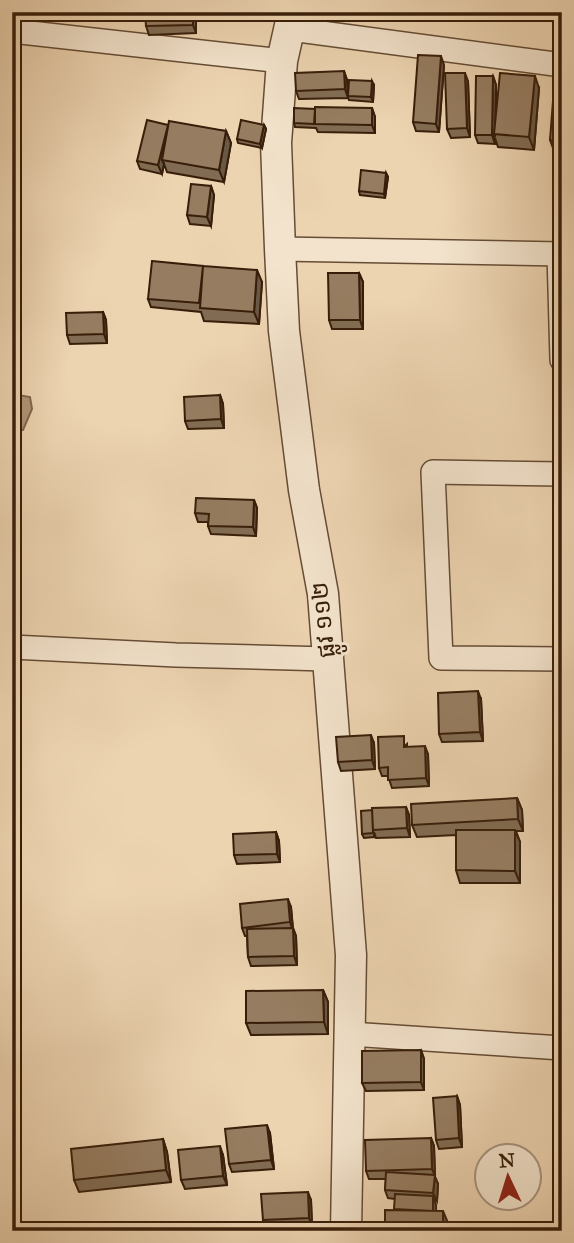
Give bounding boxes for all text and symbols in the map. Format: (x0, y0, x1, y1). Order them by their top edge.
street label: ផ្លូវ ១១២ (304, 580, 349, 660)
north arrow (472, 1142, 542, 1212)
text: N (498, 1149, 516, 1173)

